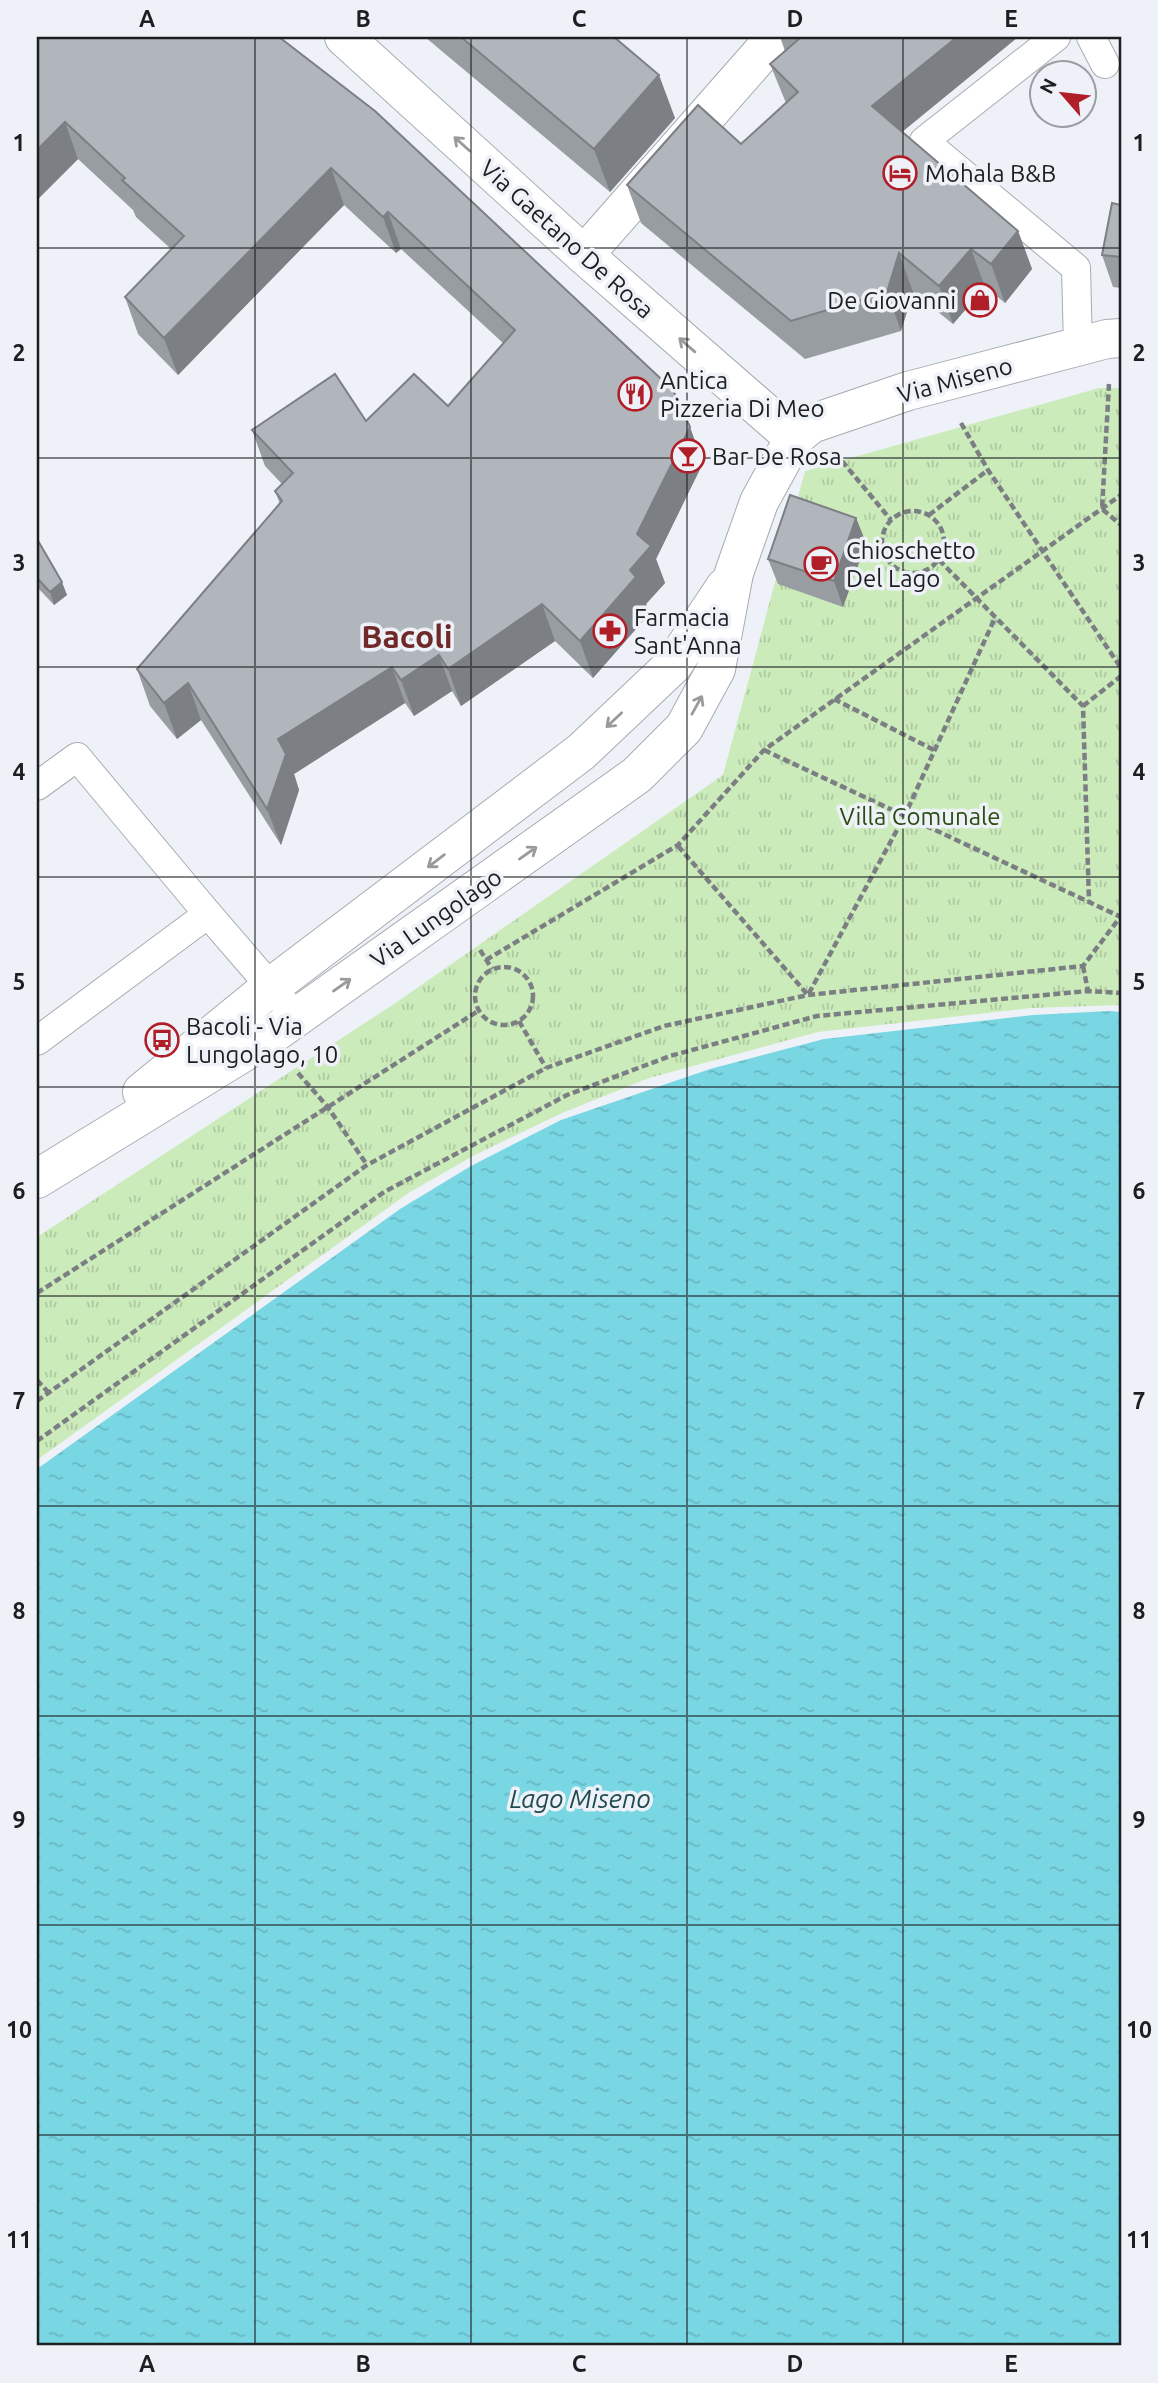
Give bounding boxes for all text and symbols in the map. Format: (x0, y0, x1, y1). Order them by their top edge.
text: A (139, 6, 155, 31)
text: B (355, 6, 371, 31)
text: C (572, 6, 587, 31)
text: D (787, 6, 803, 31)
text: E (1004, 6, 1018, 31)
north arrow (1028, 60, 1098, 130)
text: N (1035, 75, 1061, 97)
text: 1 (13, 130, 25, 155)
text: 1 (1133, 130, 1145, 155)
one-way arrow (454, 136, 471, 153)
street label: Via Gaetano De Rosa (475, 154, 659, 324)
hotel icon: Mohala B&B (881, 154, 919, 192)
place label: Mohala B&B (925, 160, 1056, 187)
shop icon: De Giovanni (961, 281, 999, 319)
place label: De Giovanni (827, 287, 956, 314)
one-way arrow (678, 337, 696, 353)
text: 2 (13, 340, 25, 365)
text: 2 (1133, 340, 1145, 365)
street label: Via Miseno (895, 352, 1015, 408)
place label: Antica Pizzeria Di Meo (660, 367, 824, 422)
restaurant icon: Antica Pizzeria Di Meo (616, 375, 654, 413)
bar icon: Bar De Rosa (669, 437, 707, 475)
place label: Bar De Rosa (712, 443, 842, 470)
place label: Chioschetto Del Lago (846, 537, 976, 592)
cafe icon: Chioschetto Del Lago (802, 545, 840, 583)
text: 3 (13, 550, 25, 575)
text: 3 (1133, 550, 1145, 575)
place label: Farmacia Sant'Anna (634, 604, 742, 659)
pharmacy icon: Farmacia Sant'Anna (591, 612, 629, 650)
district label: Bacoli (361, 618, 453, 654)
one-way arrow (690, 695, 704, 715)
one-way arrow (605, 712, 623, 728)
text: 4 (13, 759, 26, 784)
text: 4 (1133, 759, 1146, 784)
park label: Villa Comunale (839, 803, 1001, 830)
one-way arrow (518, 846, 537, 860)
one-way arrow (427, 854, 446, 869)
street label: Via Lungolago (365, 863, 507, 973)
text: 5 (13, 969, 25, 994)
text: 5 (1133, 969, 1145, 994)
one-way arrow (332, 978, 351, 992)
place label: Bacoli - Via Lungolago, 10 (186, 1013, 338, 1068)
bus stop icon: Bacoli - Via Lungolago, 10 (143, 1021, 181, 1059)
text: 6 (13, 1178, 26, 1203)
text: 6 (1133, 1178, 1146, 1203)
text: 7 (13, 1388, 25, 1413)
text: 7 (1133, 1388, 1145, 1413)
text: 8 (13, 1598, 25, 1623)
text: 8 (1133, 1598, 1145, 1623)
water label: Lago Miseno (509, 1784, 651, 1813)
text: 9 (13, 1807, 25, 1832)
text: 9 (1133, 1807, 1145, 1832)
text: 10 (6, 2017, 32, 2042)
text: 10 (1126, 2017, 1152, 2042)
text: 11 (6, 2227, 32, 2252)
text: 11 (1126, 2227, 1152, 2252)
text: A (139, 2351, 155, 2376)
text: B (355, 2351, 371, 2376)
text: C (572, 2351, 587, 2376)
text: D (787, 2351, 803, 2376)
text: E (1004, 2351, 1018, 2376)

